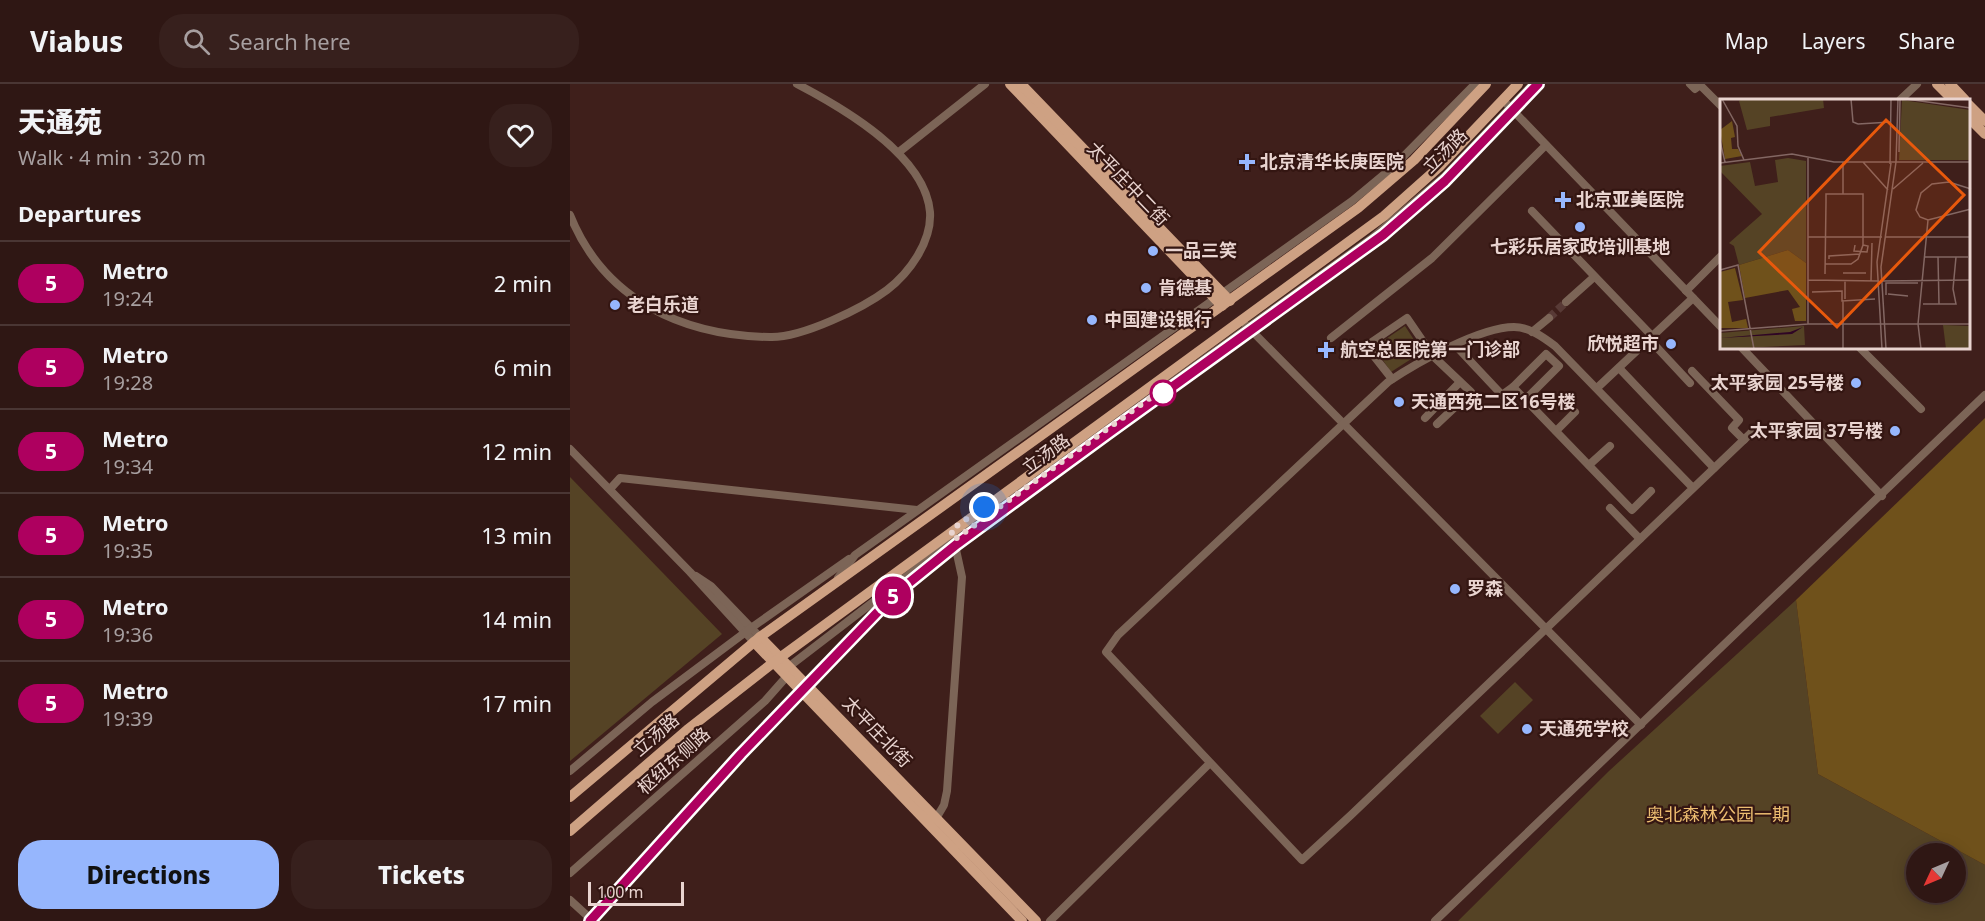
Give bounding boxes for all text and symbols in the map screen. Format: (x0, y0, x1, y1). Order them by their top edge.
search box (159, 14, 579, 68)
text: Viabus (30, 22, 123, 60)
icon: search (180, 25, 213, 58)
text: Search here (228, 26, 351, 56)
text: Map (1725, 27, 1769, 55)
text: Layers (1802, 27, 1866, 55)
text: Share (1899, 27, 1955, 55)
inset map (1720, 99, 1970, 350)
text: 天通苑 (18, 102, 102, 140)
button: heart (489, 104, 552, 167)
street label: 立汤路 (1417, 123, 1472, 178)
street label: 太平庄中二街 (1083, 136, 1175, 230)
text: Walk · 4 min · 320 m (18, 144, 206, 171)
place label: 北京清华长庚医院 (1260, 149, 1404, 173)
marker: 北京清华长庚医院 (1238, 153, 1256, 171)
place label: 北京亚美医院 (1576, 187, 1684, 211)
marker: 北京亚美医院 (1554, 191, 1572, 209)
text: Departures (18, 198, 142, 228)
marker: 七彩乐居家政培训基地 (1573, 220, 1587, 234)
place label: 七彩乐居家政培训基地 (1490, 234, 1670, 258)
place label: 一品三笑 (1165, 238, 1237, 262)
marker: 一品三笑 (1146, 244, 1160, 258)
text: Metro (102, 255, 169, 285)
text: 2 min (494, 268, 552, 298)
text: 5 (45, 269, 57, 297)
place label: 肯德基 (1158, 275, 1212, 299)
marker: 肯德基 (1139, 281, 1153, 295)
text: 19:24 (102, 285, 153, 312)
place label: 老白乐道 (627, 292, 699, 316)
marker: 老白乐道 (608, 298, 622, 312)
place label: 中国建设银行 (1104, 307, 1212, 331)
marker: 中国建设银行 (1085, 313, 1099, 327)
place label: 欣悦超市 (1587, 331, 1659, 355)
place label: 航空总医院第一门诊部 (1340, 337, 1520, 361)
marker: 欣悦超市 (1664, 337, 1678, 351)
text: Metro (102, 339, 169, 369)
marker: 航空总医院第一门诊部 (1317, 341, 1335, 359)
text: 6 min (494, 352, 552, 382)
text: 5 (45, 353, 57, 381)
text: 19:28 (102, 369, 153, 396)
place label: 太平家园 25号楼 (1711, 370, 1844, 394)
marker: 太平家园 25号楼 (1849, 376, 1863, 390)
unlabelled marker (1150, 380, 1176, 406)
place label: 天通西苑二区16号楼 (1411, 389, 1576, 413)
marker: 天通西苑二区16号楼 (1392, 395, 1406, 409)
place label: 太平家园 37号楼 (1750, 418, 1883, 442)
text: Metro (102, 423, 169, 453)
marker: 太平家园 37号楼 (1888, 424, 1902, 438)
street label: 立汤路 (1017, 428, 1074, 479)
text: 12 min (481, 436, 552, 466)
text: 5 (45, 437, 57, 465)
text: 19:34 (102, 453, 153, 480)
your location (969, 492, 999, 522)
text: Metro (102, 507, 169, 537)
text: 13 min (481, 520, 552, 550)
text: 5 (45, 521, 57, 549)
text: 19:35 (102, 537, 153, 564)
line badge: 5 (874, 576, 912, 616)
place label: 罗森 (1467, 576, 1503, 600)
text: 5 (887, 582, 899, 610)
marker: 罗森 (1448, 582, 1462, 596)
text: Metro (102, 591, 169, 621)
text: 14 min (481, 604, 552, 634)
text: 5 (45, 605, 57, 633)
text: 19:36 (102, 621, 153, 648)
text: Metro (102, 675, 169, 705)
text: 17 min (481, 688, 552, 718)
text: 5 (45, 689, 57, 717)
street label: 太平庄北街 (838, 691, 918, 772)
text: 19:39 (102, 705, 153, 732)
street label: 立汤路 (627, 707, 684, 761)
place label: 天通苑学校 (1539, 716, 1629, 740)
street label: 枢纽东侧路 (632, 721, 715, 799)
marker: 天通苑学校 (1520, 722, 1534, 736)
park label: 奥北森林公园一期 (1646, 802, 1790, 826)
button: Directions (18, 840, 279, 909)
button: Tickets (291, 840, 552, 909)
north arrow (1906, 843, 1966, 903)
map controls (1906, 843, 1966, 903)
scale bar (588, 879, 684, 906)
text: 100 m (597, 881, 644, 903)

